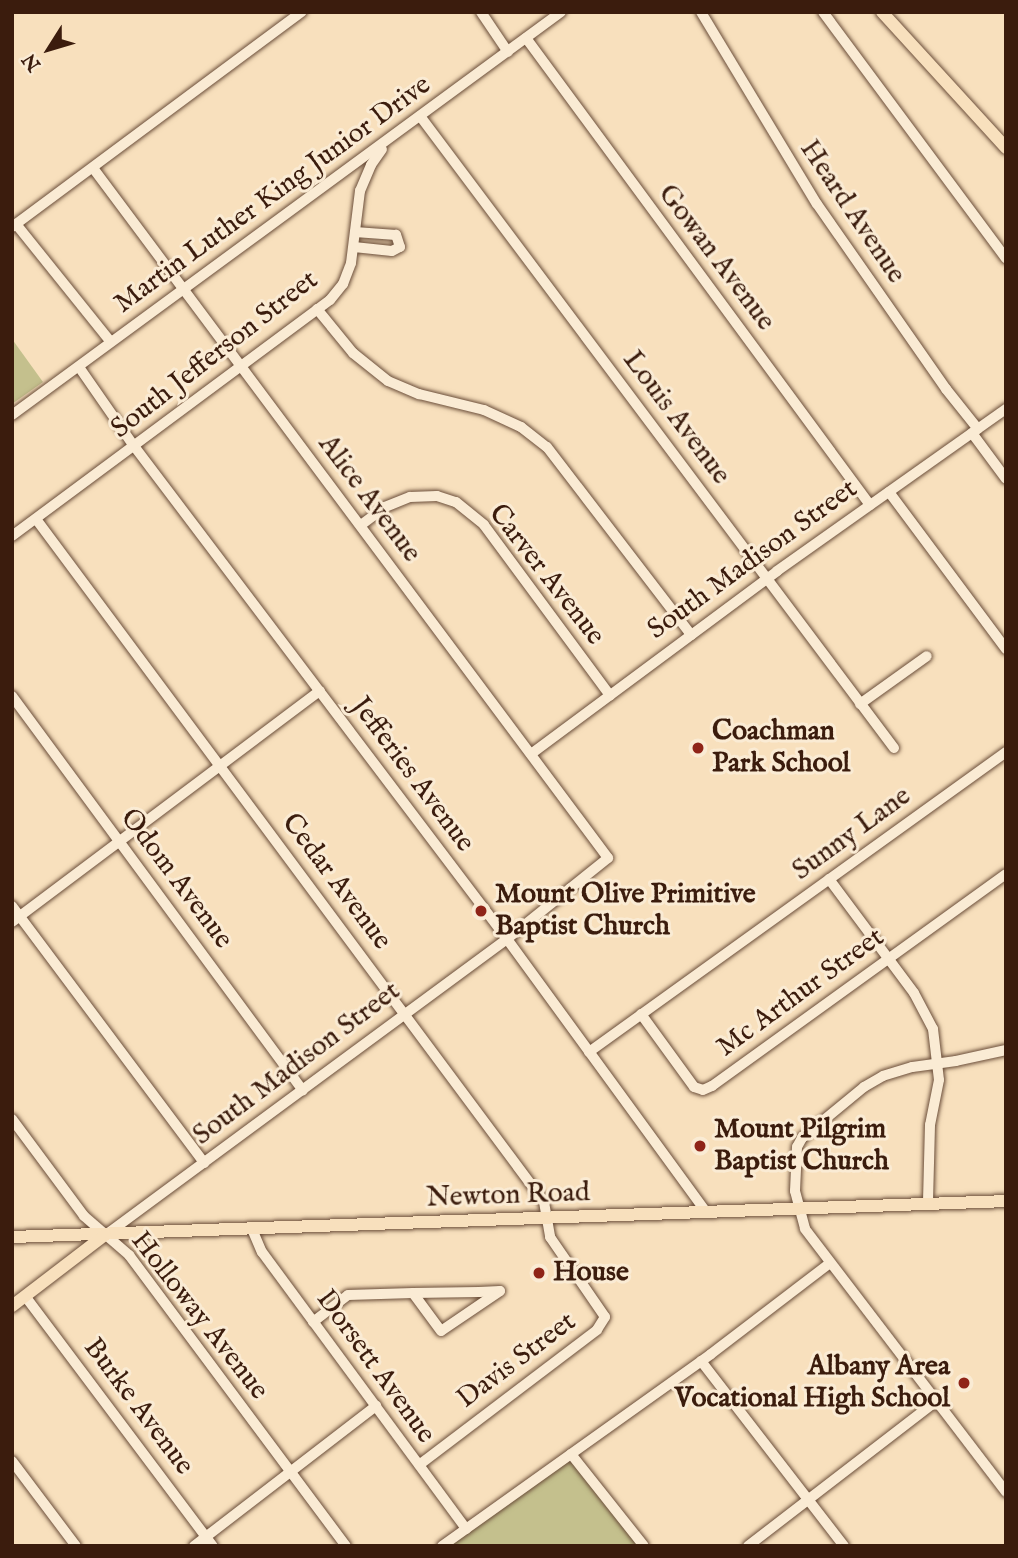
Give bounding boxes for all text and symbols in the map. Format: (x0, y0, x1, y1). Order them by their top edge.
north arrow (14, 14, 84, 84)
text: N (18, 48, 47, 75)
street label: Martin Luther King Junior Drive (108, 69, 438, 321)
street label: Heard Avenue (792, 134, 912, 290)
street label: Gowan Avenue (650, 178, 782, 338)
street label: South Jefferson Street (105, 264, 325, 446)
street label: Louis Avenue (615, 345, 737, 491)
street label: Alice Avenue (310, 429, 428, 569)
street label: South Madison Street (642, 473, 864, 647)
street label: Carver Avenue (481, 498, 611, 652)
street label: Jefferies Avenue (343, 691, 481, 859)
place label: Coachman Park School (712, 715, 850, 781)
marker: Coachman Park School (690, 740, 706, 756)
street label: Sunny Lane (786, 780, 918, 888)
street label: Odom Avenue (112, 802, 240, 956)
street label: Cedar Avenue (274, 807, 398, 957)
place label: Mount Olive Primitive Baptist Church (495, 878, 756, 944)
marker: Mount Olive Primitive Baptist Church (473, 903, 489, 919)
street label: Mc Arthur Street (711, 921, 891, 1065)
street label: South Madison Street (187, 975, 407, 1153)
place label: Mount Pilgrim Baptist Church (714, 1113, 889, 1179)
marker: Mount Pilgrim Baptist Church (692, 1138, 708, 1154)
street label: Newton Road (426, 1176, 590, 1216)
street label: Holloway Avenue (123, 1225, 275, 1407)
place label: House (553, 1256, 629, 1290)
marker: House (531, 1265, 547, 1281)
street label: Dorsett Avenue (308, 1284, 442, 1450)
street label: Davis Street (451, 1306, 583, 1416)
street label: Burke Avenue (76, 1332, 200, 1482)
place label: Albany Area Vocational High School (675, 1350, 950, 1416)
marker: Albany Area Vocational High School (956, 1375, 972, 1391)

